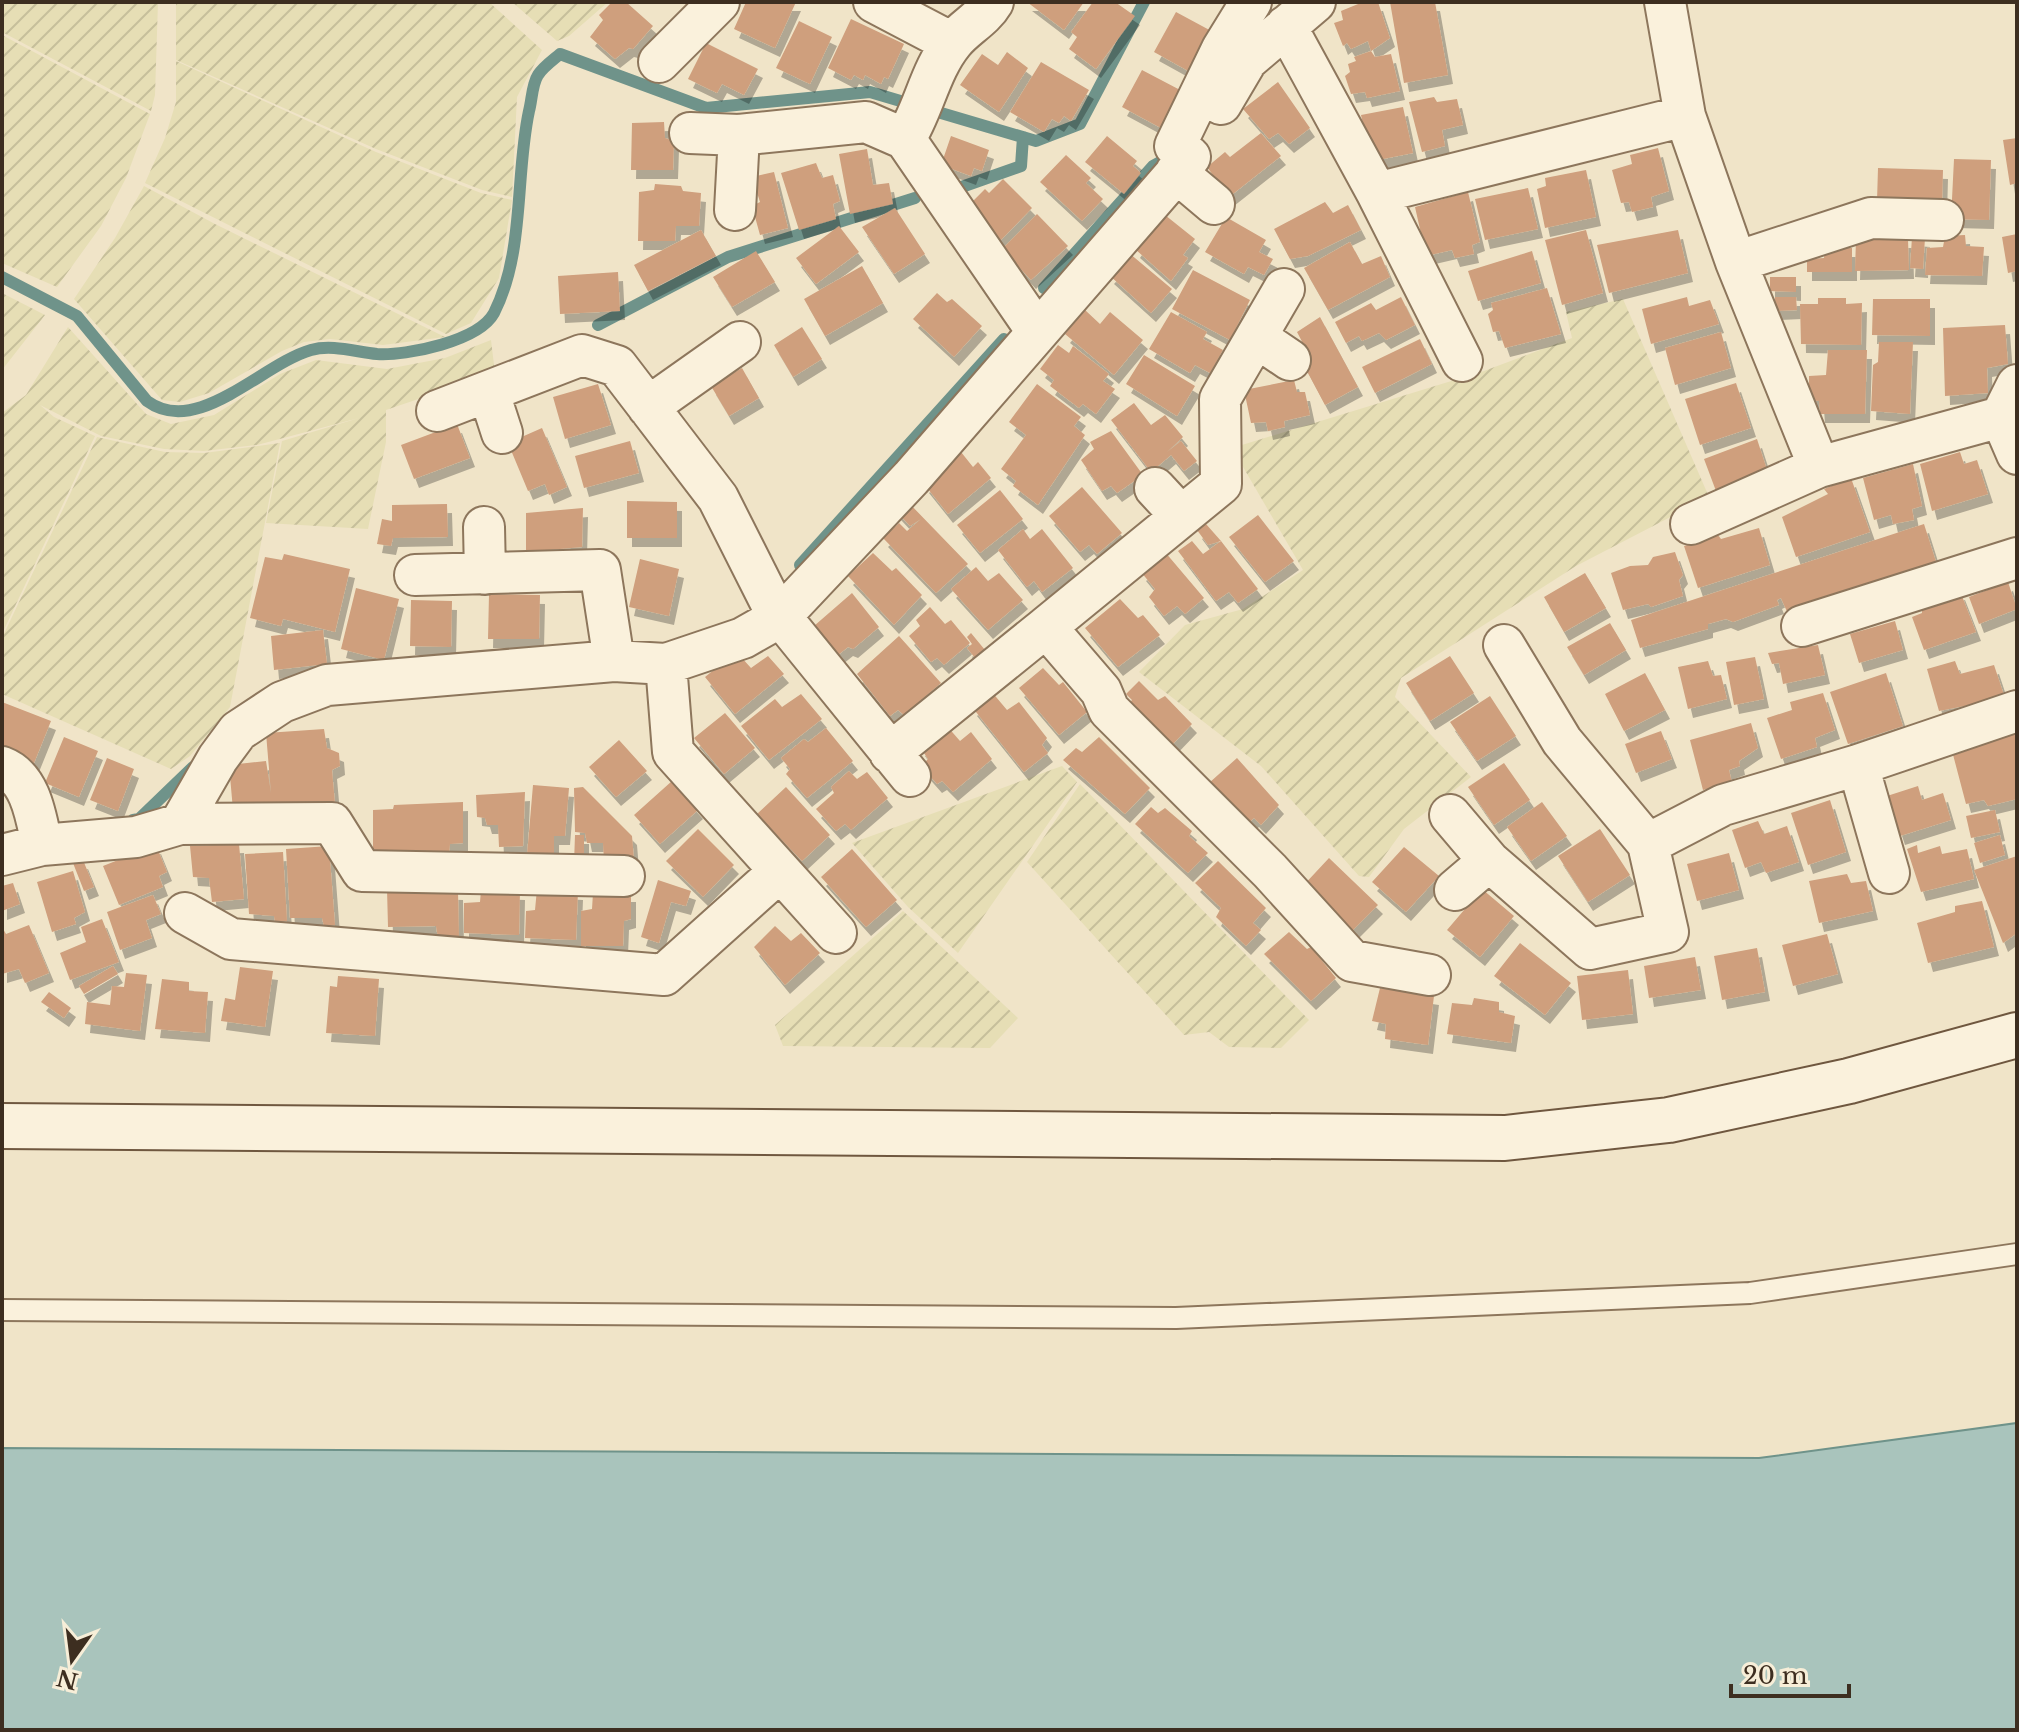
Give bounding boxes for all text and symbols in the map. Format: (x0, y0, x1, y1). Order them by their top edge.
north arrow (32, 1620, 112, 1700)
scale bar (1731, 1648, 1849, 1698)
text: 20 m (1743, 1661, 1808, 1690)
text: N (54, 1663, 81, 1695)

